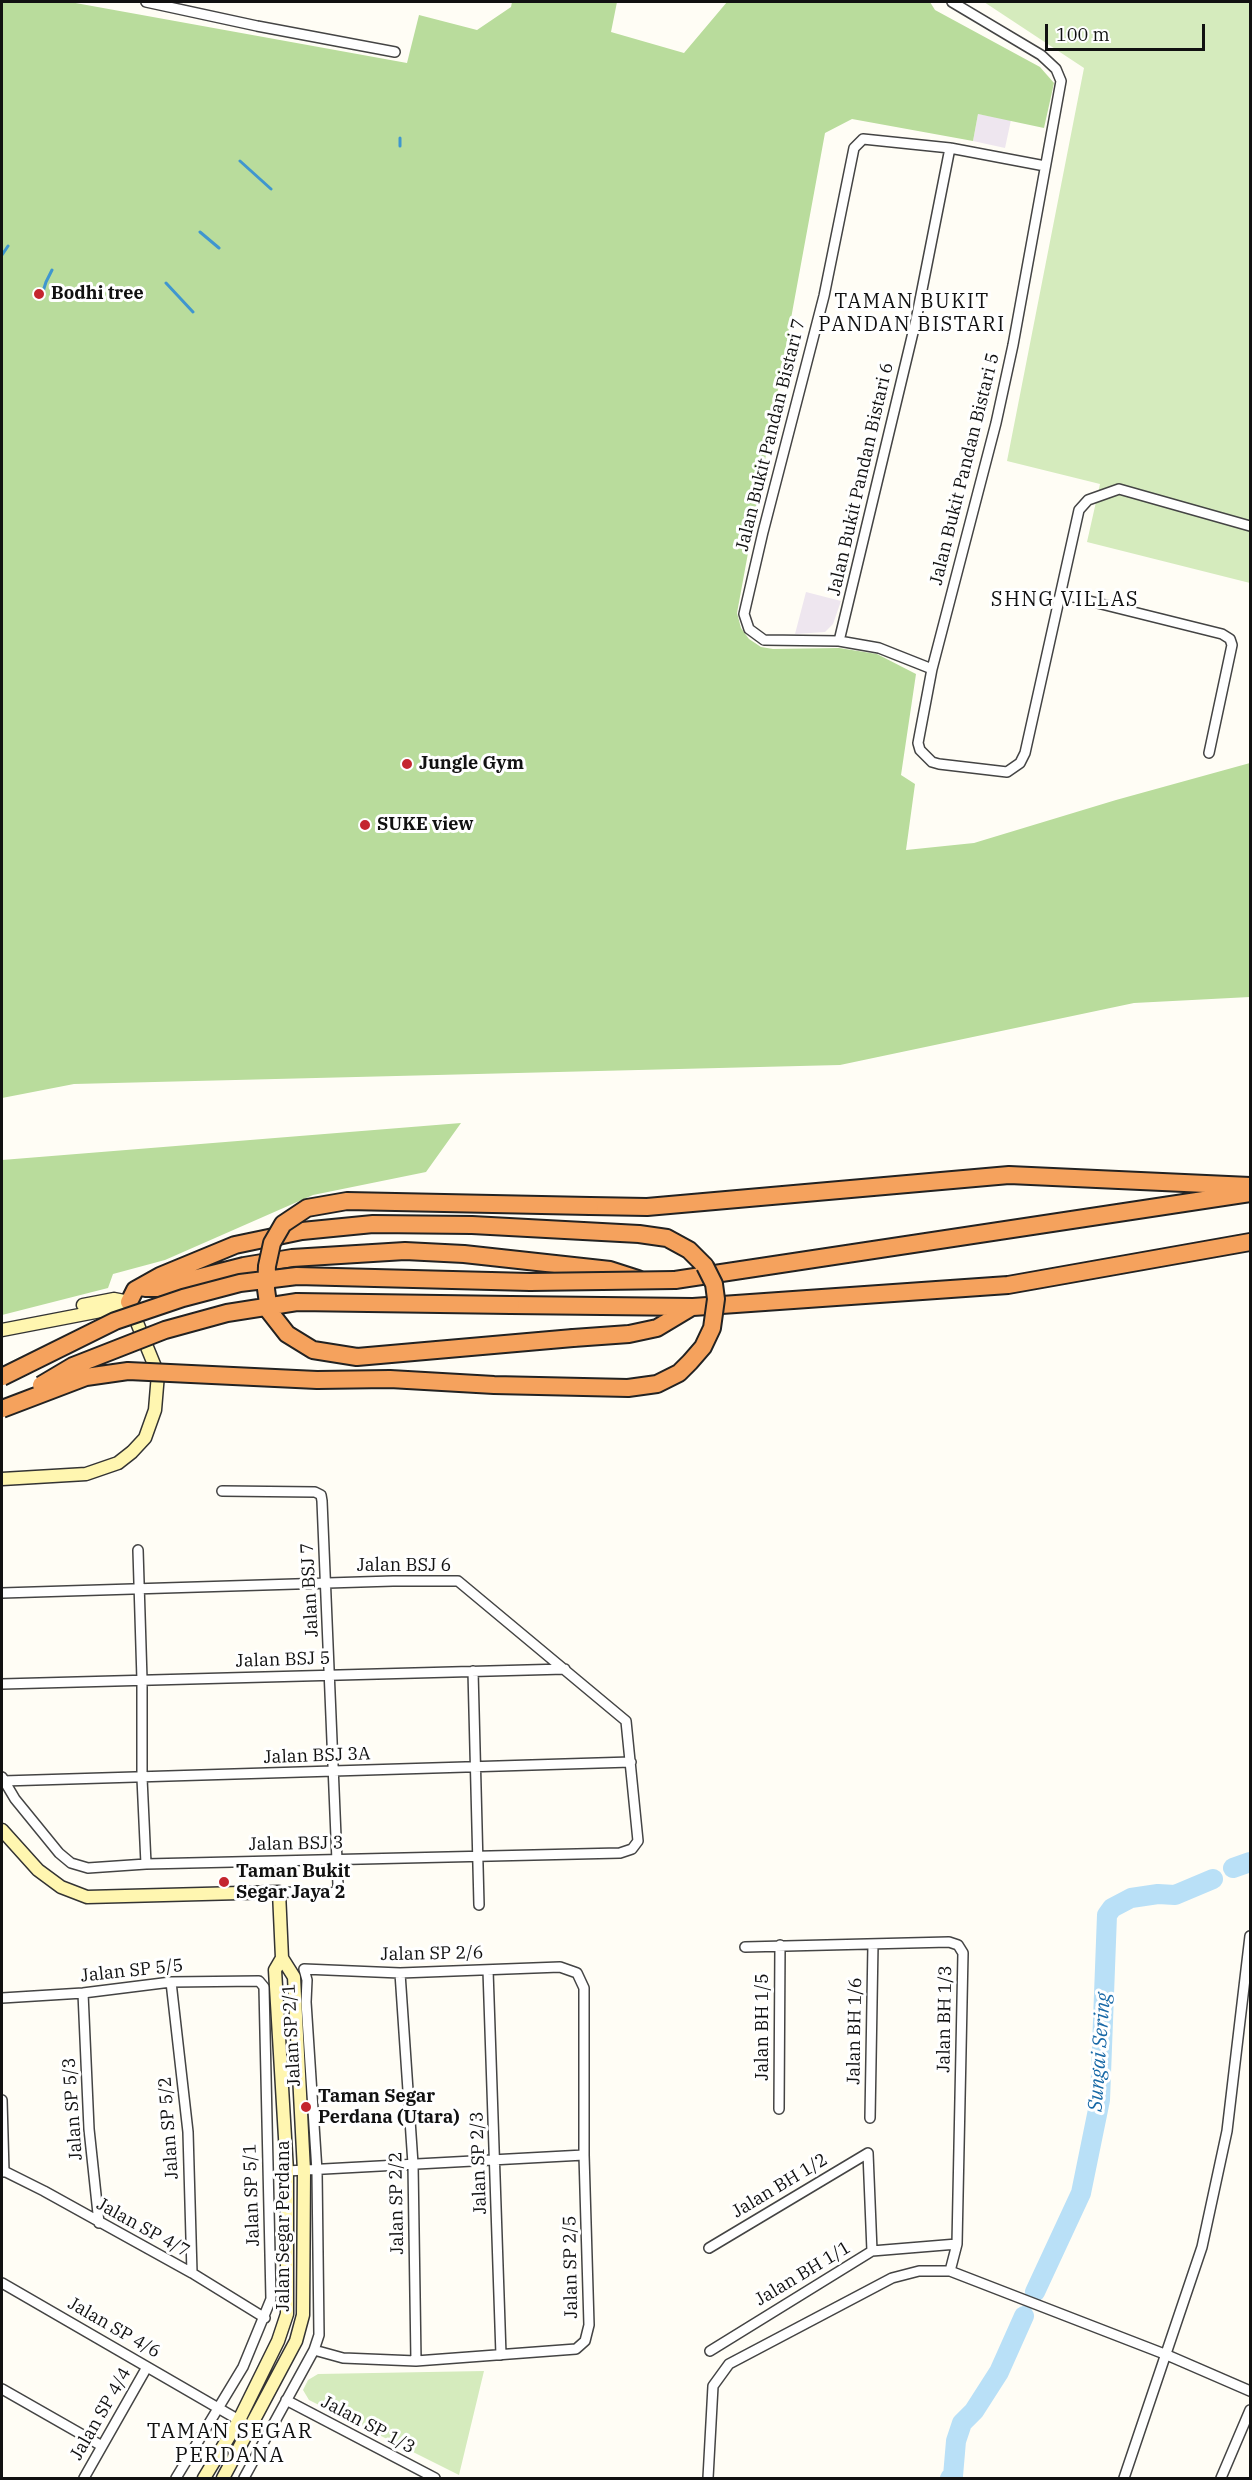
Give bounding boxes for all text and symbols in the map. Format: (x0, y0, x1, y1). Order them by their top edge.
scale bar (1048, 12, 1208, 50)
text: 100 m (1056, 23, 1110, 46)
place label: Bodhi tree (51, 283, 144, 305)
marker: Bodhi tree (32, 287, 46, 301)
district label: TAMAN BUKIT PANDAN BISTARI (818, 290, 1006, 337)
street label: Jalan Bukit Pandan Bistari 7 (732, 317, 810, 553)
street label: Jalan Bukit Pandan Bistari 5 (926, 351, 1004, 587)
street label: Jalan Bukit Pandan Bistari 6 (824, 360, 898, 598)
district label: SHNG VILLAS (991, 588, 1139, 612)
place label: Jungle Gym (419, 753, 524, 775)
marker: Jungle Gym (400, 757, 414, 771)
place label: SUKE view (377, 814, 474, 836)
marker: SUKE view (358, 818, 372, 832)
street label: Jalan BSJ 7 (297, 1542, 323, 1638)
street label: Jalan BSJ 6 (357, 1555, 451, 1577)
street label: Jalan BSJ 5 (235, 1648, 331, 1672)
street label: Jalan BSJ 3A (263, 1743, 371, 1769)
street label: Jalan BSJ 3 (248, 1832, 344, 1856)
place label: Taman Bukit Segar Jaya 2 (236, 1861, 350, 1904)
marker: Taman Bukit Segar Jaya 2 (217, 1875, 231, 1889)
street label: Jalan SP 2/6 (380, 1942, 484, 1966)
street label: Jalan SP 5/5 (80, 1955, 184, 1987)
street label: Jalan BH 1/3 (933, 1965, 957, 2073)
street label: Jalan BH 1/5 (752, 1973, 774, 2081)
street label: Jalan BH 1/6 (843, 1977, 867, 2085)
street label: Jalan SP 2/1 (279, 1983, 305, 2087)
water label: Sungai Sering (1084, 1992, 1116, 2112)
street label: Jalan SP 5/3 (59, 2057, 87, 2161)
street label: Jalan SP 5/2 (155, 2076, 183, 2180)
place label: Taman Segar Perdana (Utara) (318, 2086, 460, 2128)
marker: Taman Segar Perdana (Utara) (299, 2100, 313, 2114)
street label: Jalan SP 2/3 (466, 2111, 492, 2215)
street label: Jalan Segar Perdana (273, 2140, 295, 2312)
street label: Jalan SP 5/1 (239, 2143, 265, 2247)
street label: Jalan BH 1/2 (728, 2149, 832, 2223)
street label: Jalan SP 2/2 (385, 2151, 409, 2255)
street label: Jalan SP 4/7 (93, 2194, 193, 2262)
street label: Jalan SP 2/5 (559, 2215, 583, 2319)
street label: Jalan BH 1/1 (751, 2237, 855, 2311)
street label: Jalan SP 4/6 (64, 2293, 164, 2363)
street label: Jalan SP 4/4 (66, 2364, 136, 2464)
street label: Jalan SP 1/3 (317, 2391, 419, 2459)
district label: TAMAN SEGAR PERDANA (147, 2419, 313, 2469)

